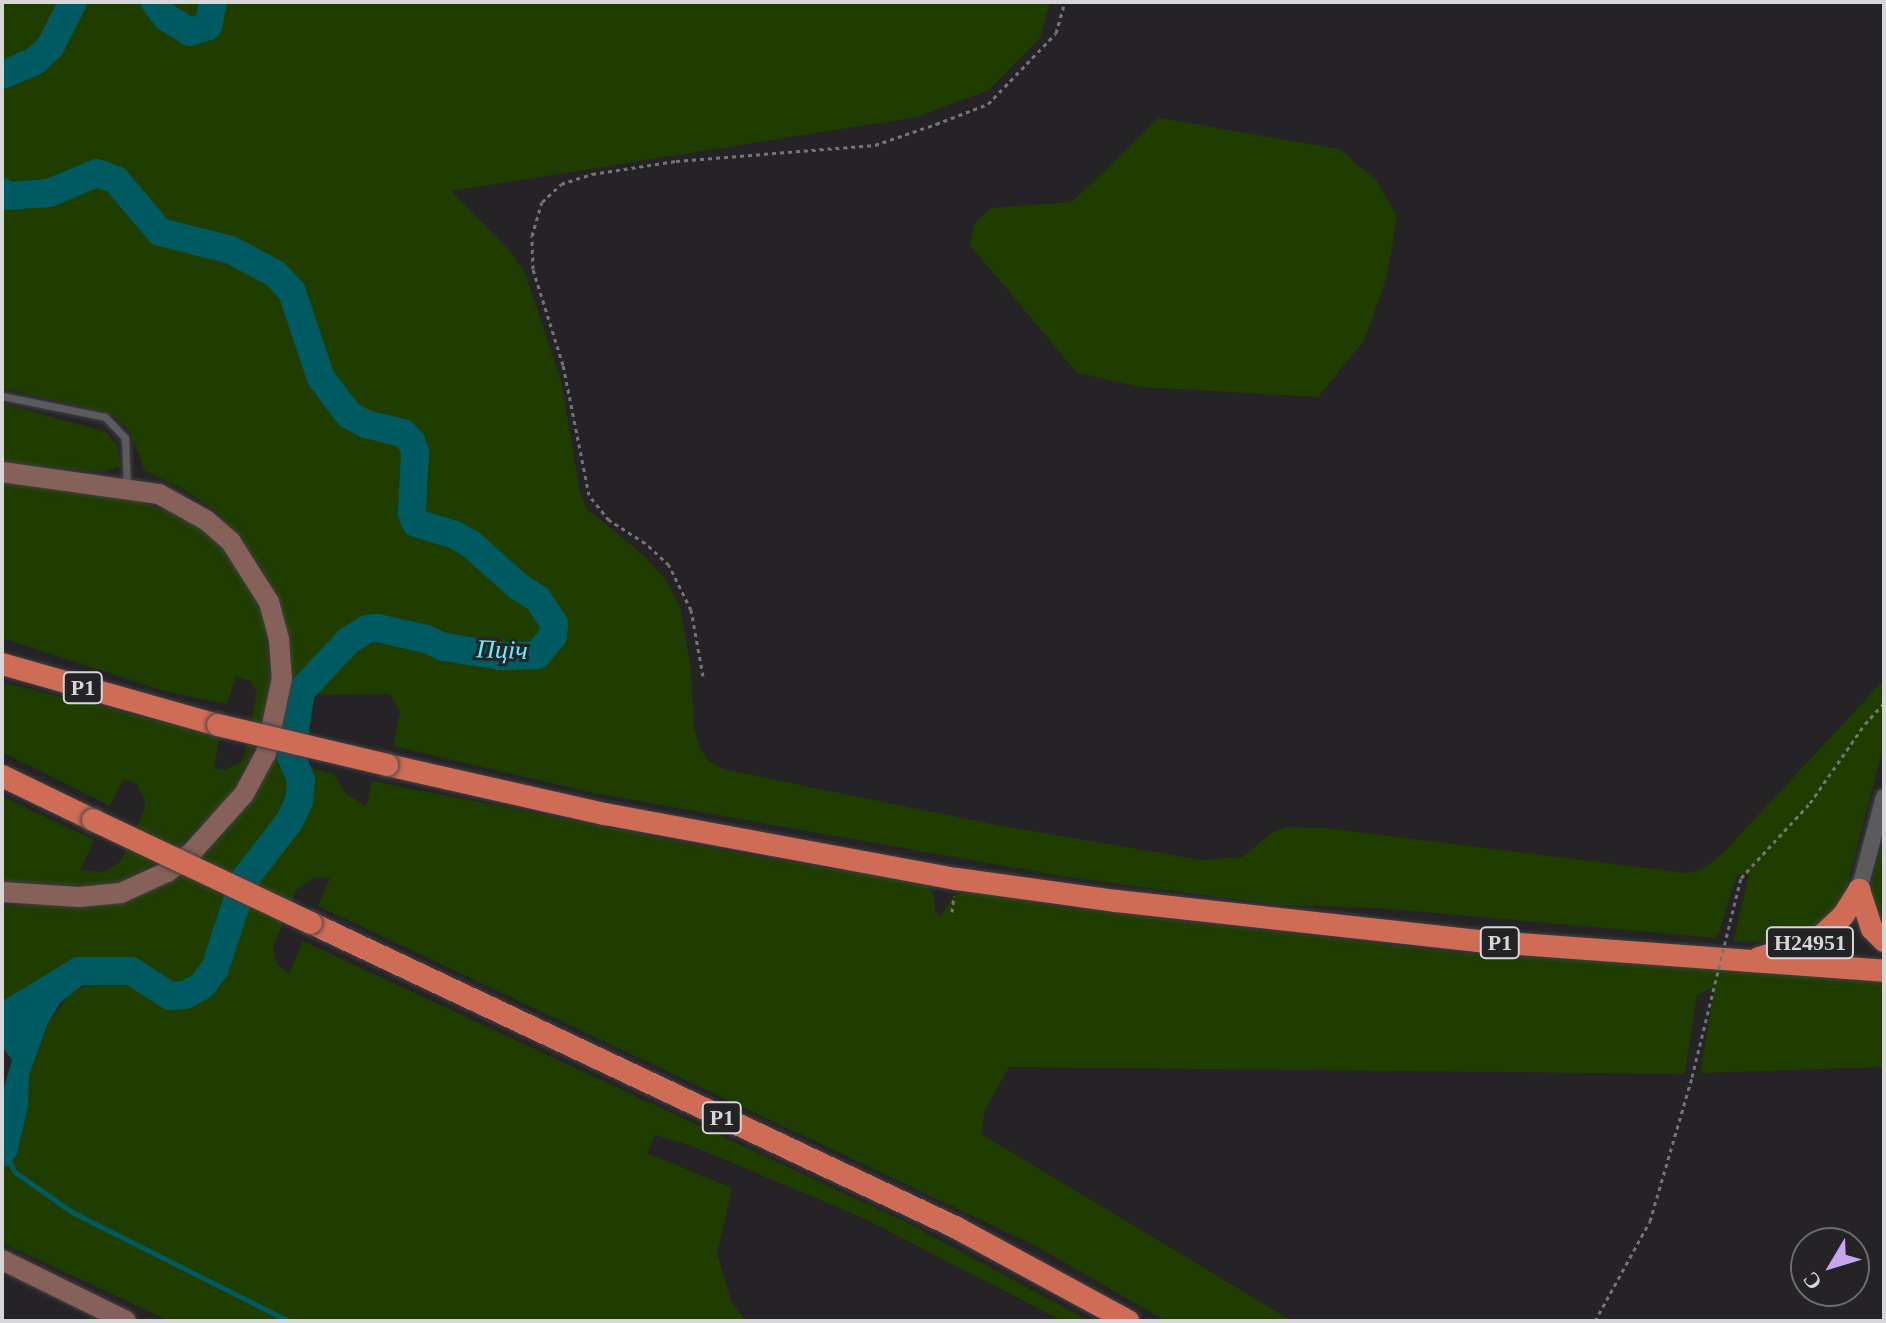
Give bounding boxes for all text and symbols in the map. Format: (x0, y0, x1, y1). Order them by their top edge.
water label: Пціч (476, 634, 528, 666)
road number: Р1 (61, 670, 105, 706)
road number: Р1 (1478, 925, 1522, 961)
road number: Н24951 (1764, 925, 1856, 961)
road number: Р1 (700, 1100, 744, 1136)
north arrow (1790, 1227, 1870, 1307)
text: С (1798, 1267, 1827, 1295)

